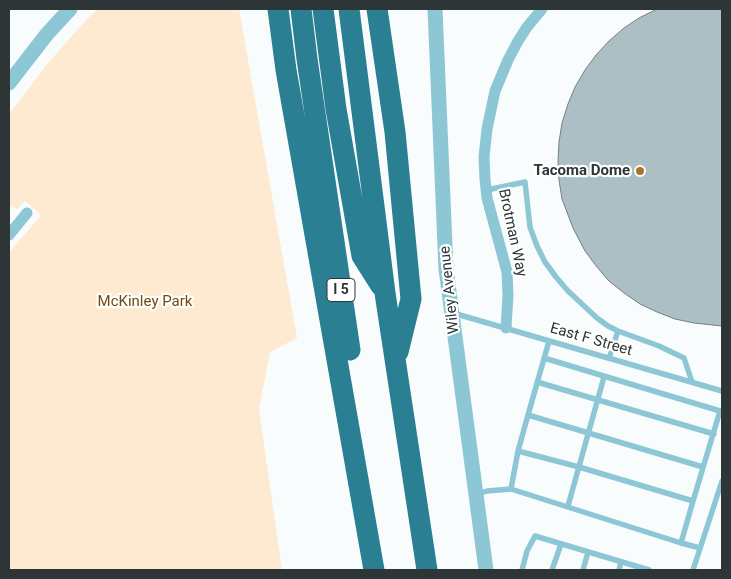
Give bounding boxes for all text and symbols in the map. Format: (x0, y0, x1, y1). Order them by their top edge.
place label: Tacoma Dome (533, 162, 630, 180)
marker: Tacoma Dome (634, 165, 646, 177)
street label: Brotman Way (494, 187, 530, 279)
street label: Wiley Avenue (436, 245, 464, 335)
road number: I 5 (327, 278, 355, 302)
park label: McKinley Park (98, 293, 192, 311)
street label: East F Street (548, 320, 634, 360)

